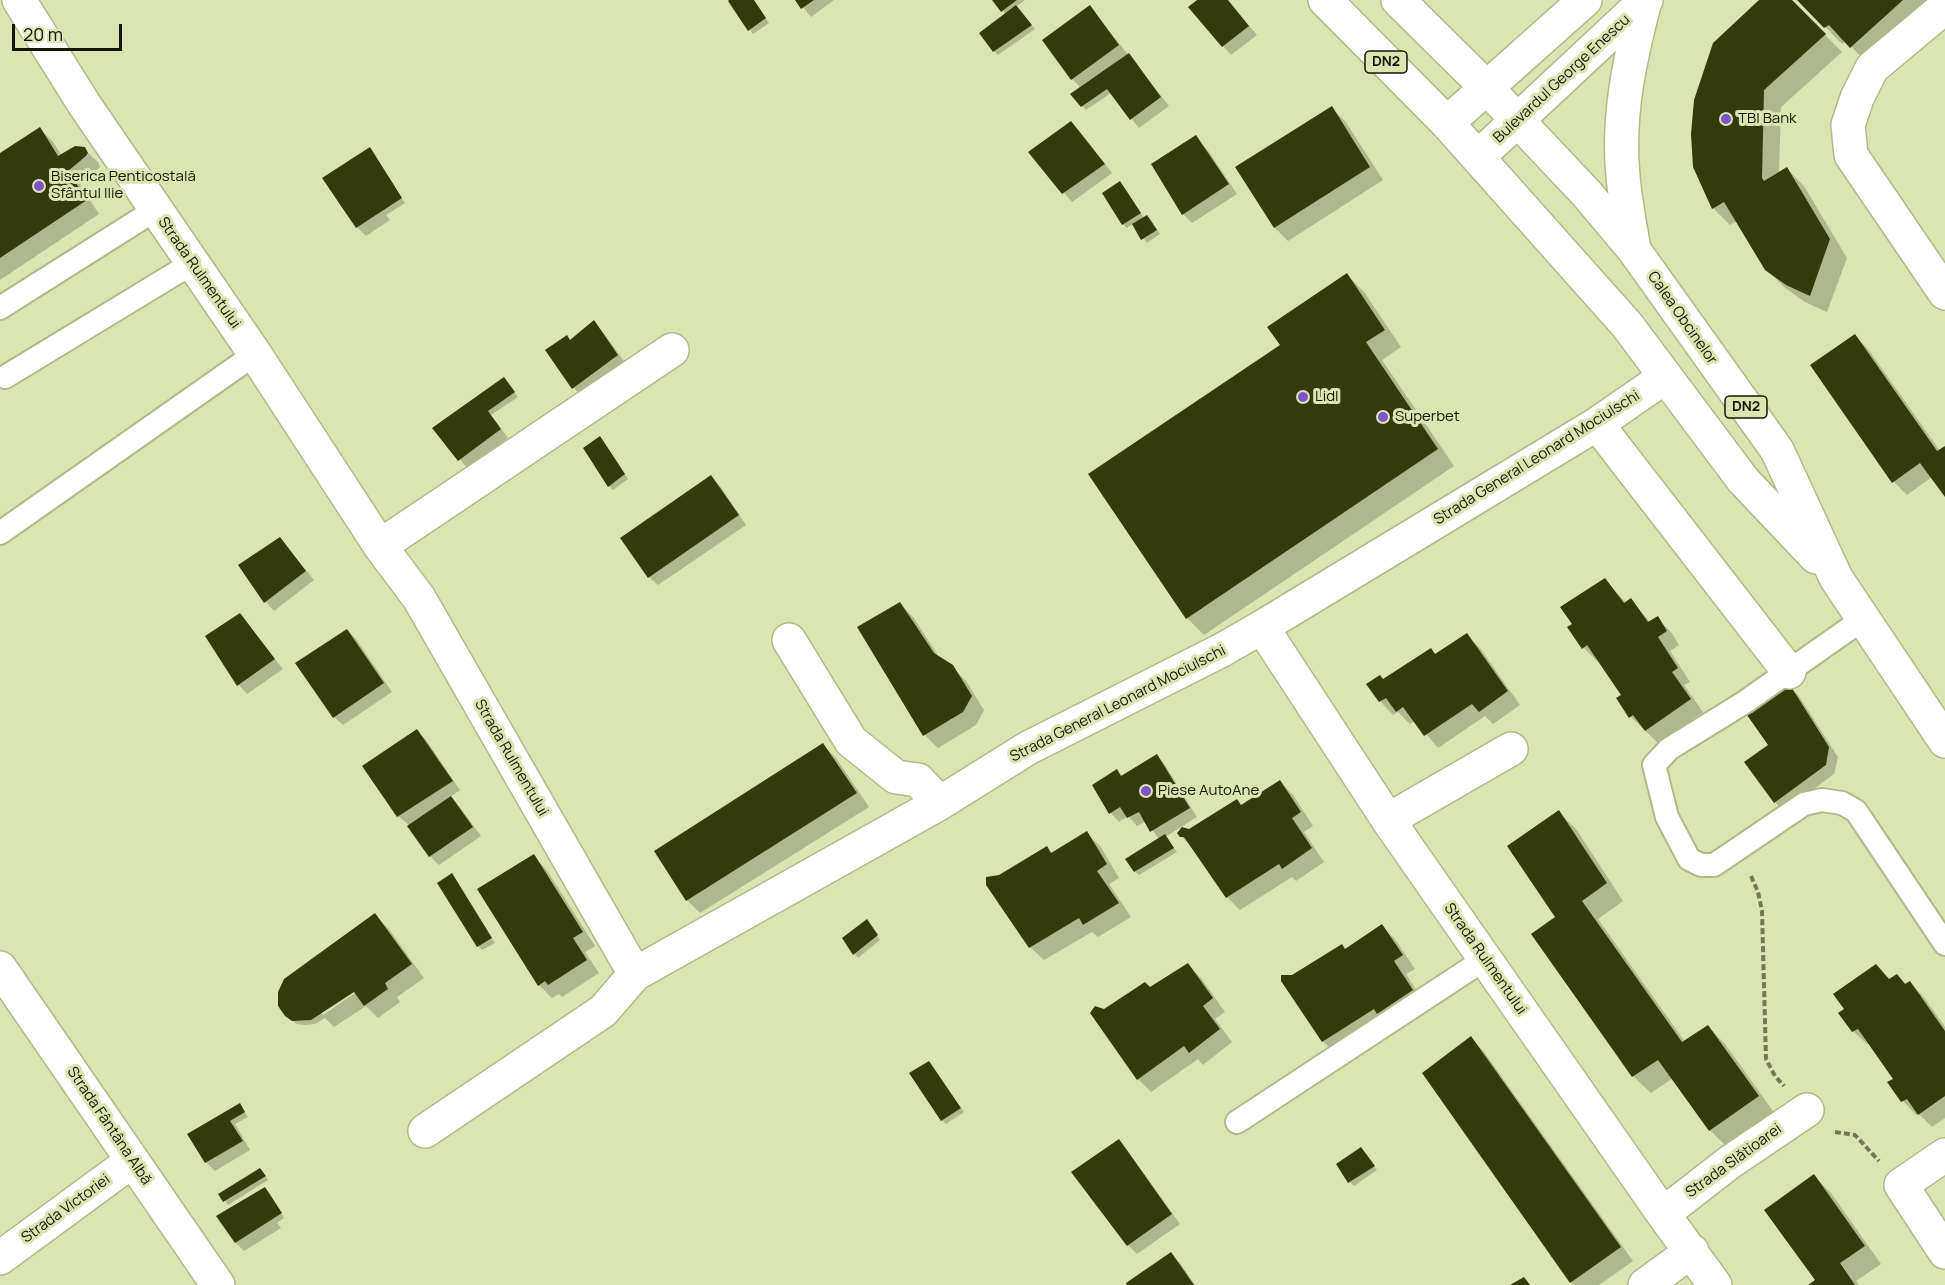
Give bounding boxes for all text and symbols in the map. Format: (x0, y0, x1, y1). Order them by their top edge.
street label: Bulevardul George Enescu (1490, 11, 1634, 147)
scale bar (15, 12, 124, 50)
text: 20 m (23, 22, 63, 46)
road number: DN2 (1365, 51, 1407, 73)
place label: TBI Bank (1738, 110, 1797, 128)
marker: TBI Bank (1719, 112, 1733, 126)
place label: Biserica Penticostală Sfântul Ilie (51, 168, 196, 203)
marker: Biserica Penticostală Sfântul Ilie (32, 179, 46, 193)
street label: Strada Rulmentului (154, 214, 244, 332)
street label: Calea Obcinelor (1643, 268, 1721, 368)
street label: Strada General Leonard Mociulschi (1431, 387, 1643, 529)
place label: Lidl (1315, 388, 1339, 406)
marker: Lidl (1296, 390, 1310, 404)
road number: DN2 (1725, 396, 1767, 418)
place label: Superbet (1395, 408, 1460, 426)
marker: Superbet (1376, 410, 1390, 424)
street label: Strada General Leonard Mociulschi (1007, 642, 1229, 766)
street label: Strada Rulmentului (470, 696, 552, 820)
place label: Piese AutoAne (1158, 782, 1259, 800)
marker: Piese AutoAne (1139, 784, 1153, 798)
street label: Strada Rulmentului (1440, 900, 1530, 1018)
street label: Strada Fântâna Albă (63, 1064, 155, 1188)
street label: Strada Slătioarei (1682, 1120, 1786, 1202)
street label: Strada Victoriei (18, 1171, 114, 1247)

